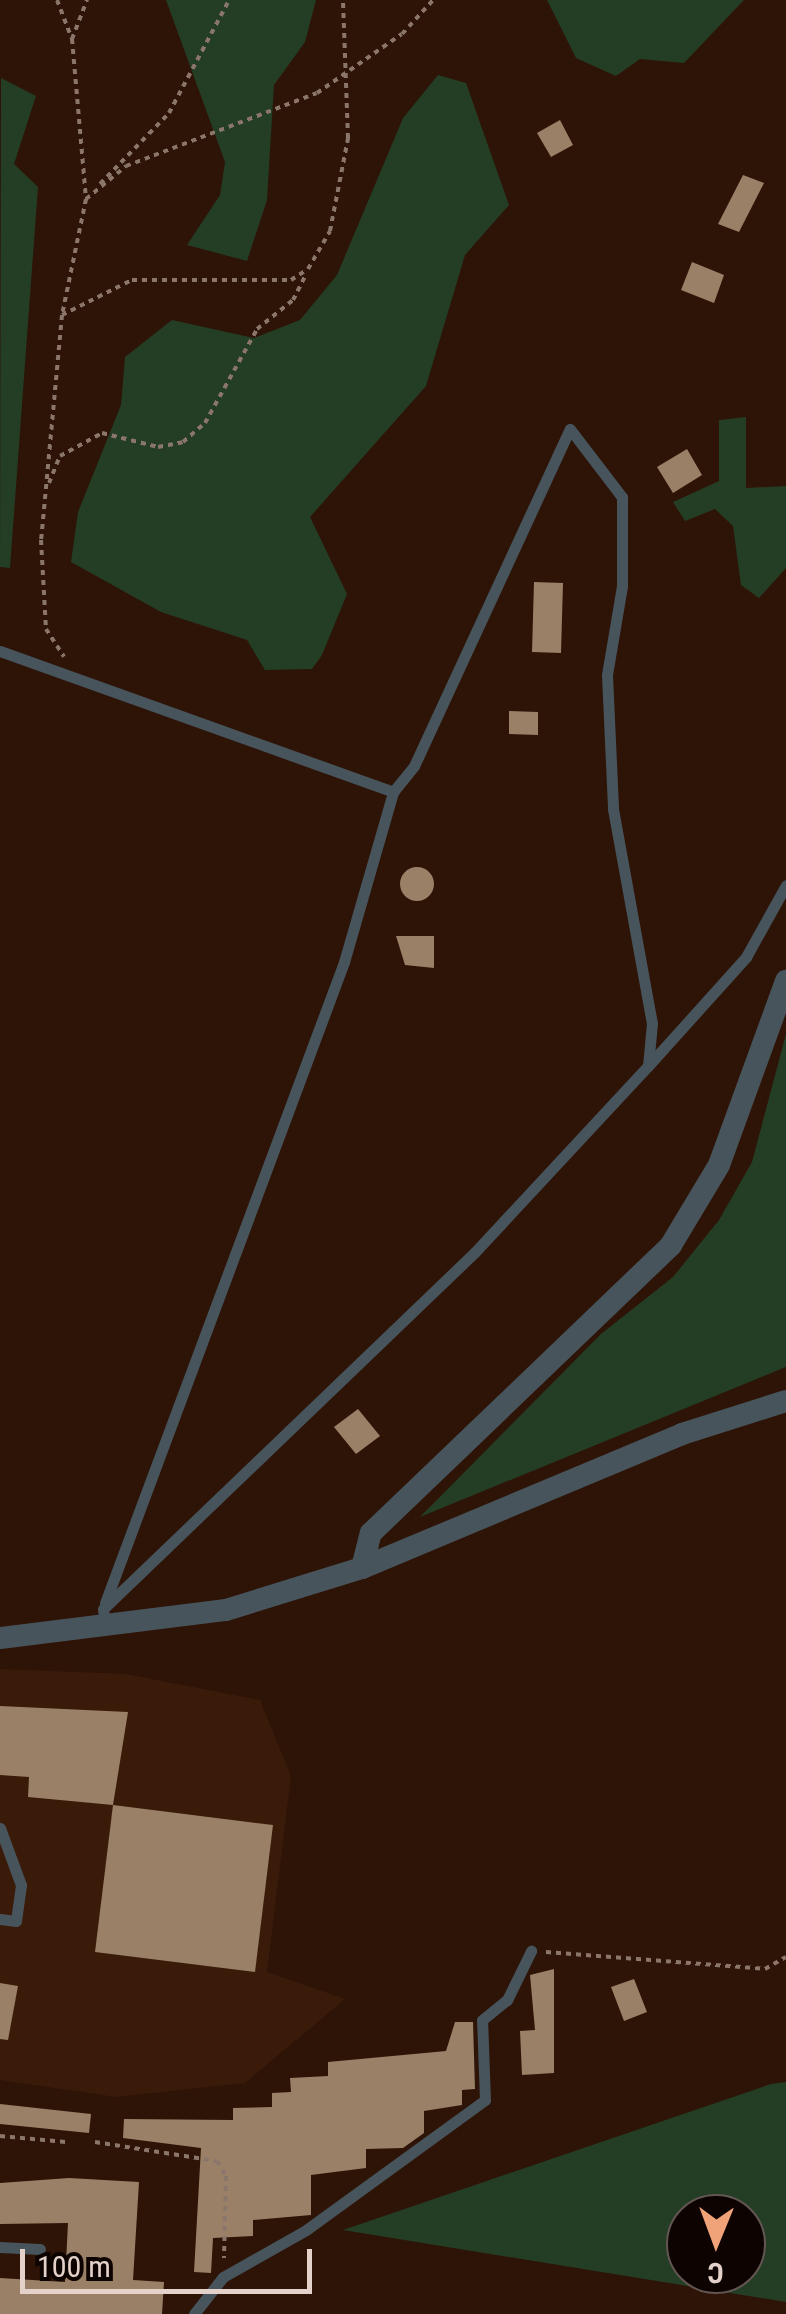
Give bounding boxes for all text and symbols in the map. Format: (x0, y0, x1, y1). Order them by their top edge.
north arrow (666, 2194, 766, 2294)
scale bar (25, 2229, 318, 2291)
text: 100 m (37, 2249, 111, 2284)
text: С (707, 2256, 724, 2289)

